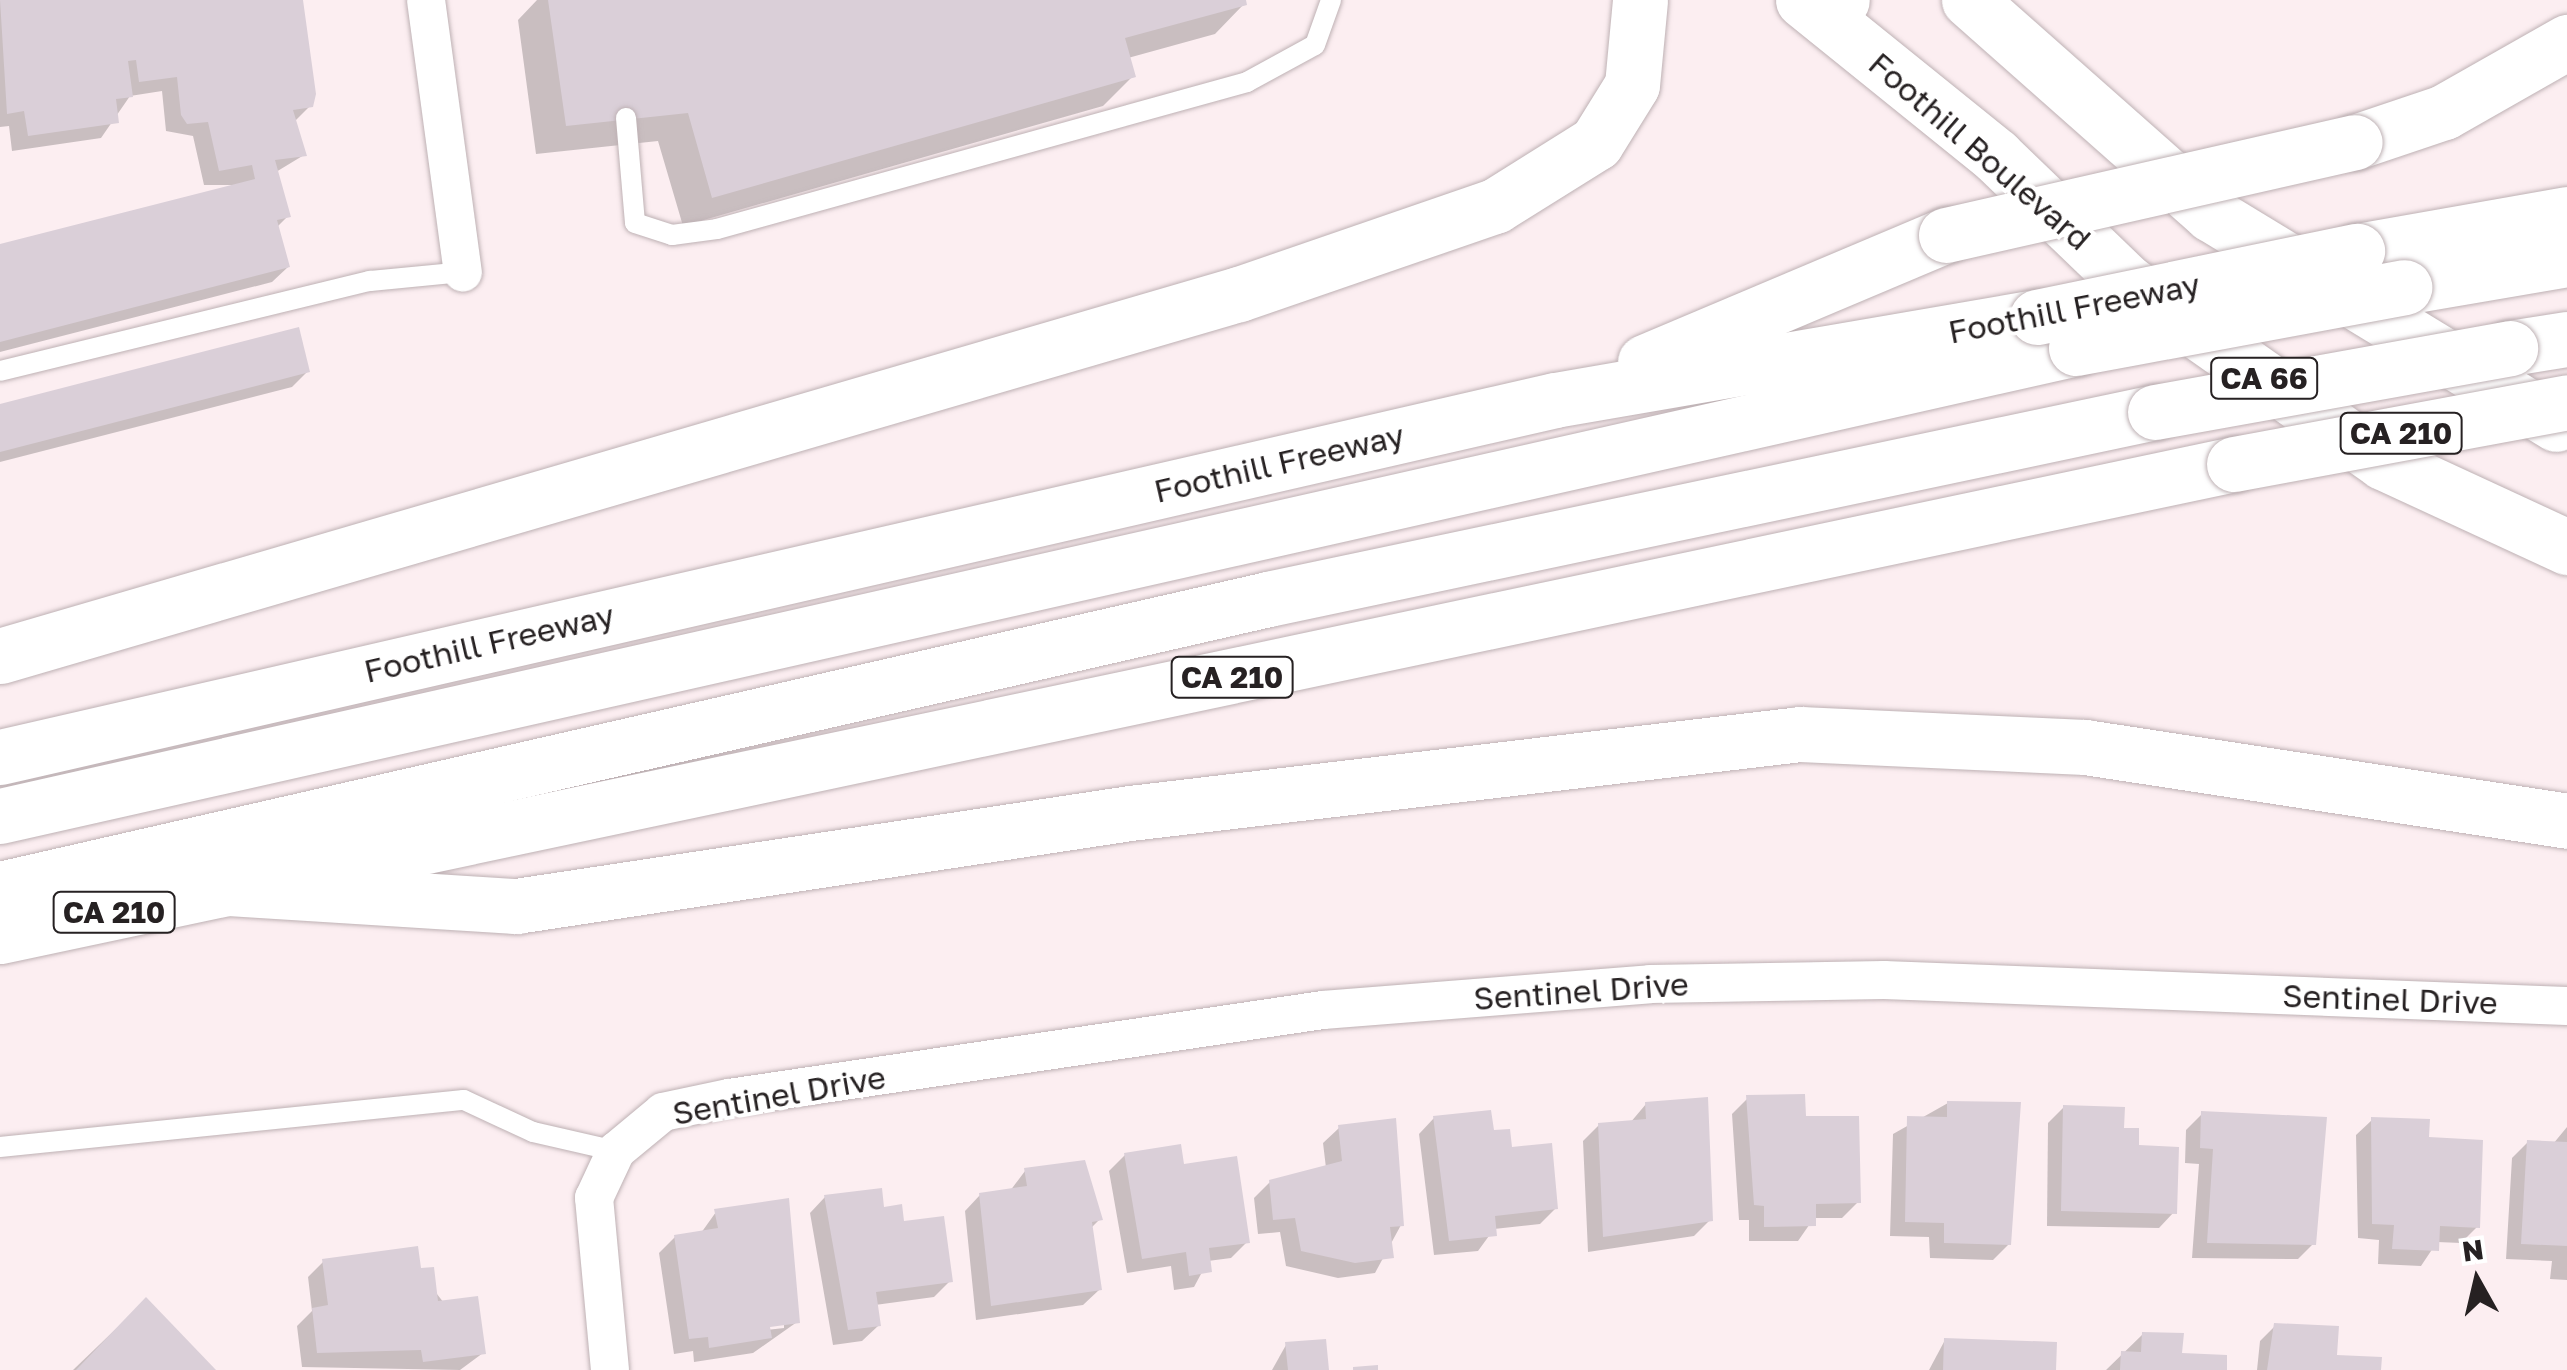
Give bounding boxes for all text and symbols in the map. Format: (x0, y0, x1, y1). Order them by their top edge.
street label: Foothill Boulevard (1861, 44, 2099, 258)
street label: Foothill Freeway (1945, 265, 2203, 351)
road number: CA 66 (2209, 353, 2319, 403)
road number: CA 210 (2338, 408, 2464, 458)
street label: Foothill Freeway (1150, 416, 1408, 510)
street label: Foothill Freeway (360, 596, 618, 690)
road number: CA 210 (1170, 652, 1294, 702)
road number: CA 210 (52, 887, 176, 937)
street label: Sentinel Drive (1472, 964, 1690, 1018)
street label: Sentinel Drive (2282, 976, 2498, 1022)
street label: Sentinel Drive (670, 1057, 888, 1133)
north arrow (2427, 1230, 2527, 1330)
text: N (2460, 1232, 2486, 1268)

